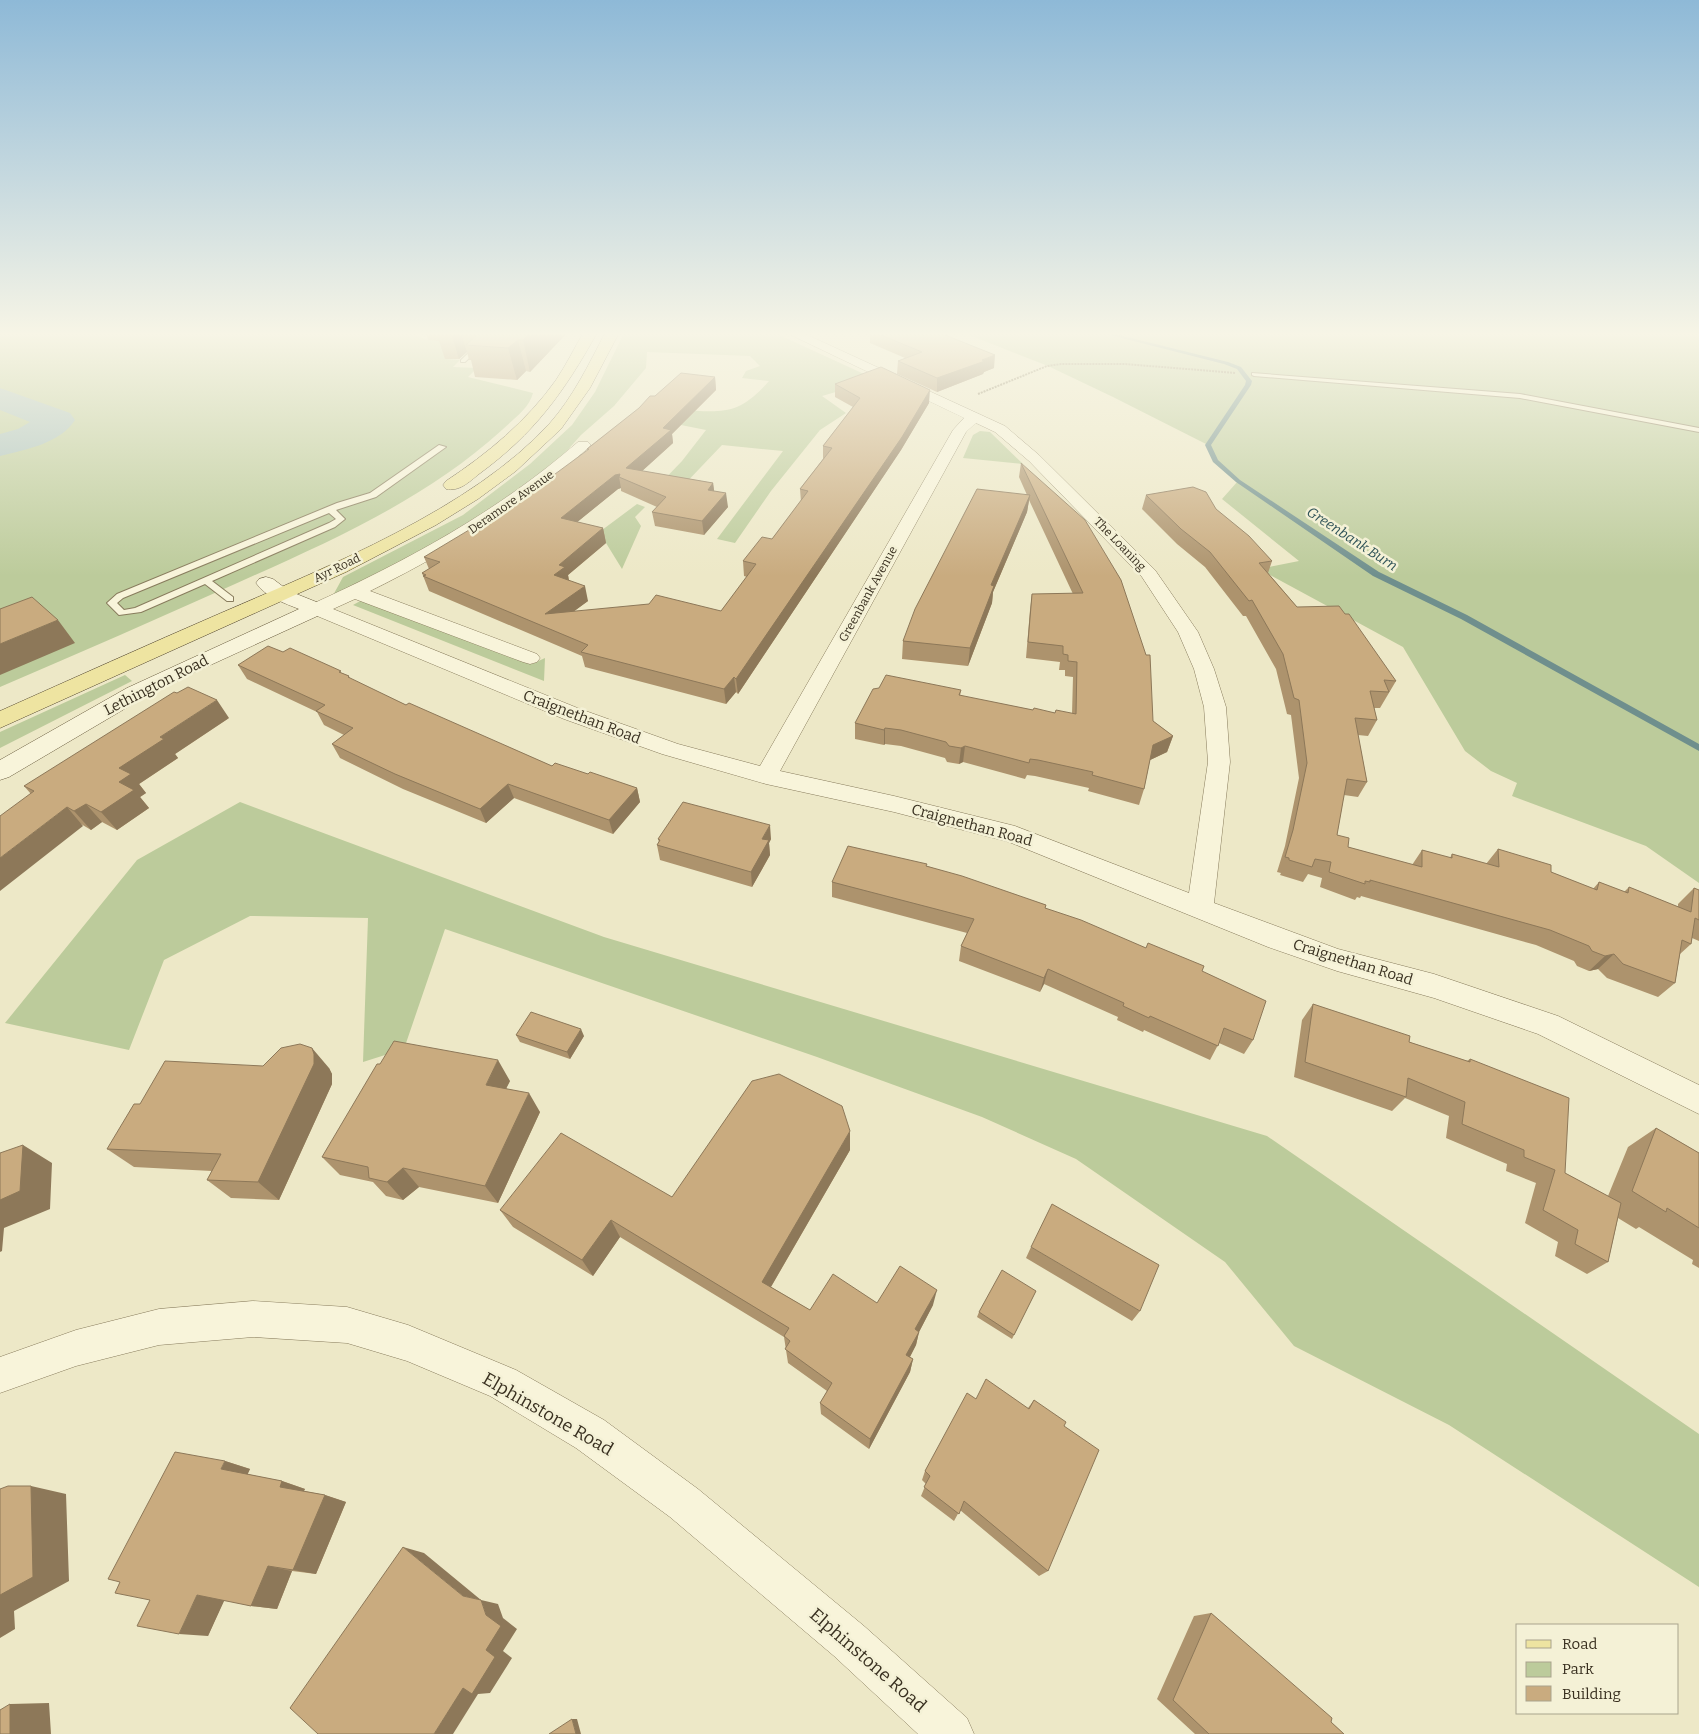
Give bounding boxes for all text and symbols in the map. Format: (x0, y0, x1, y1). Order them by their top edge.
street label: Deramore Avenue (466, 467, 556, 537)
water label: Greenbank Burn (1304, 503, 1400, 575)
street label: The Loaning (1091, 514, 1149, 574)
street label: Greenbank Avenue (836, 544, 900, 644)
street label: Ayr Road (311, 551, 363, 585)
street label: Lethington Road (101, 651, 211, 719)
street label: Craignethan Road (521, 686, 643, 748)
street label: Craignethan Road (910, 800, 1035, 850)
street label: Craignethan Road (1291, 935, 1415, 989)
street label: Elphinstone Road (479, 1368, 618, 1461)
street label: Elphinstone Road (805, 1603, 931, 1717)
legend (1516, 1624, 1679, 1714)
text: Road (1562, 1635, 1597, 1653)
text: Park (1562, 1660, 1594, 1678)
text: Building (1562, 1685, 1621, 1703)

